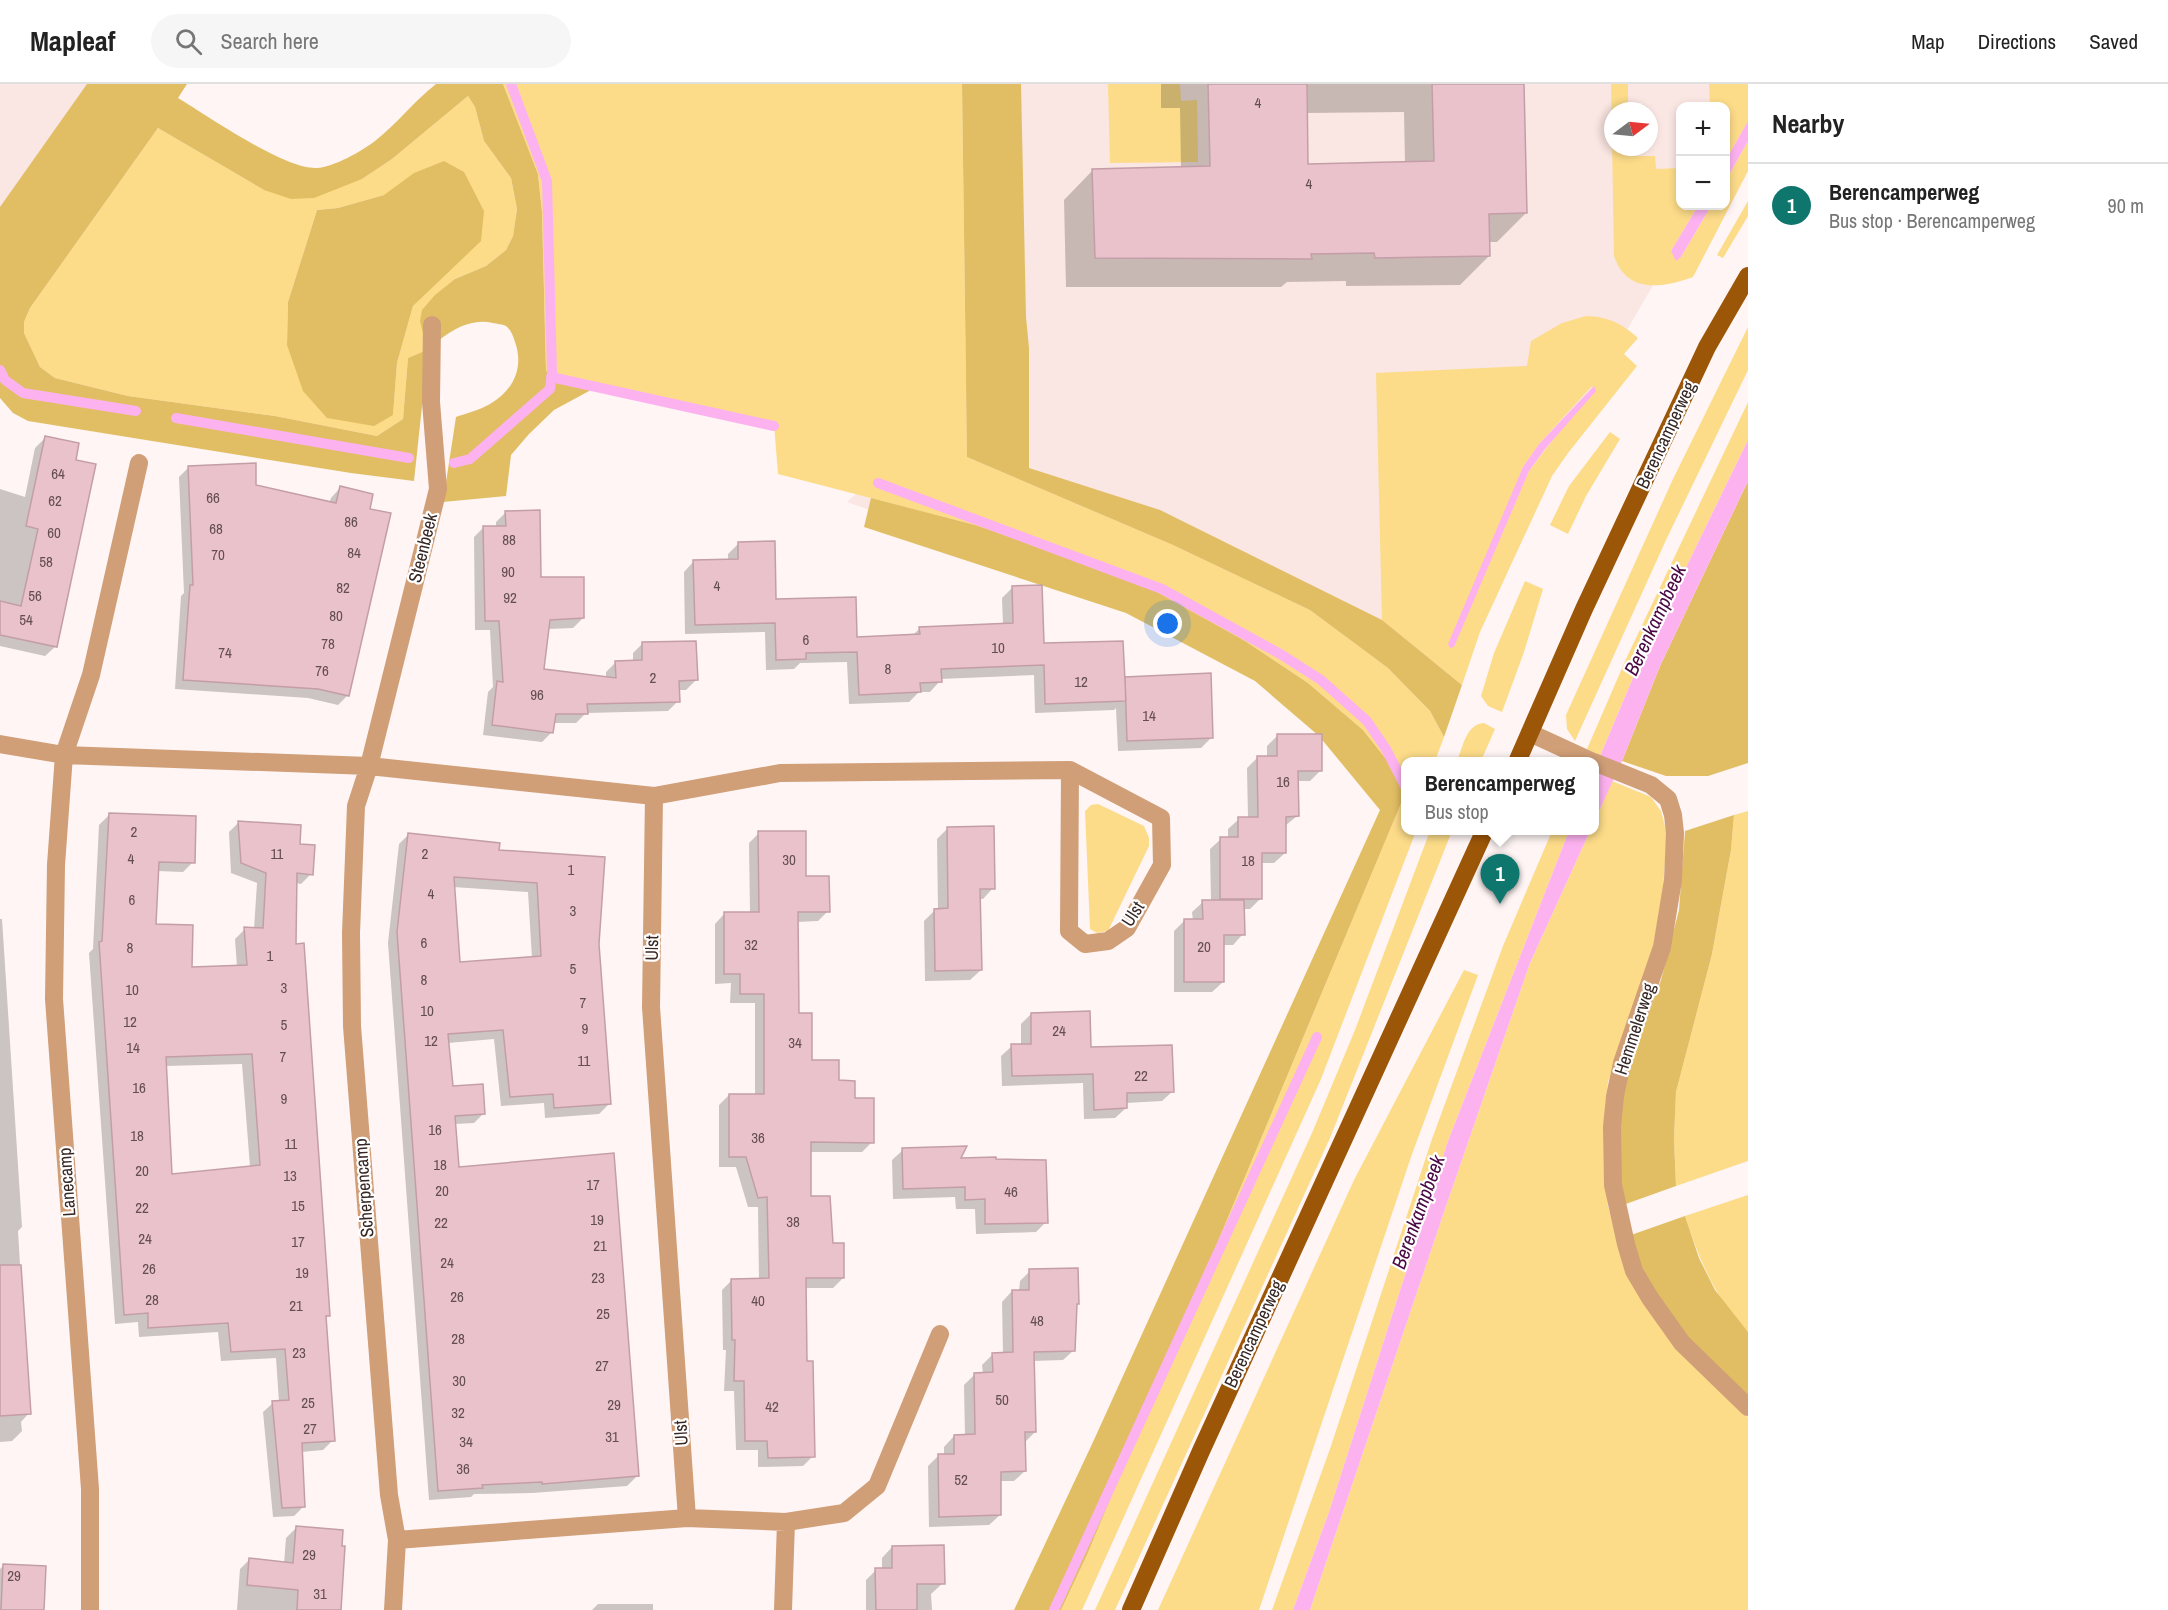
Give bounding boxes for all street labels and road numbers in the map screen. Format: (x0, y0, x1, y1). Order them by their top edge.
street label: Berencamperweg (1630, 376, 1702, 492)
street label: Steenbeek (402, 510, 443, 585)
street label: Ulst (1115, 896, 1150, 931)
street label: Ulst (639, 935, 664, 961)
street label: Hemmelerweg (1608, 979, 1661, 1078)
street label: Scherpencamp (348, 1138, 379, 1238)
street label: Lanecamp (52, 1147, 81, 1217)
street label: Berencamperweg (1218, 1275, 1290, 1391)
street label: Ulst (667, 1419, 694, 1447)

